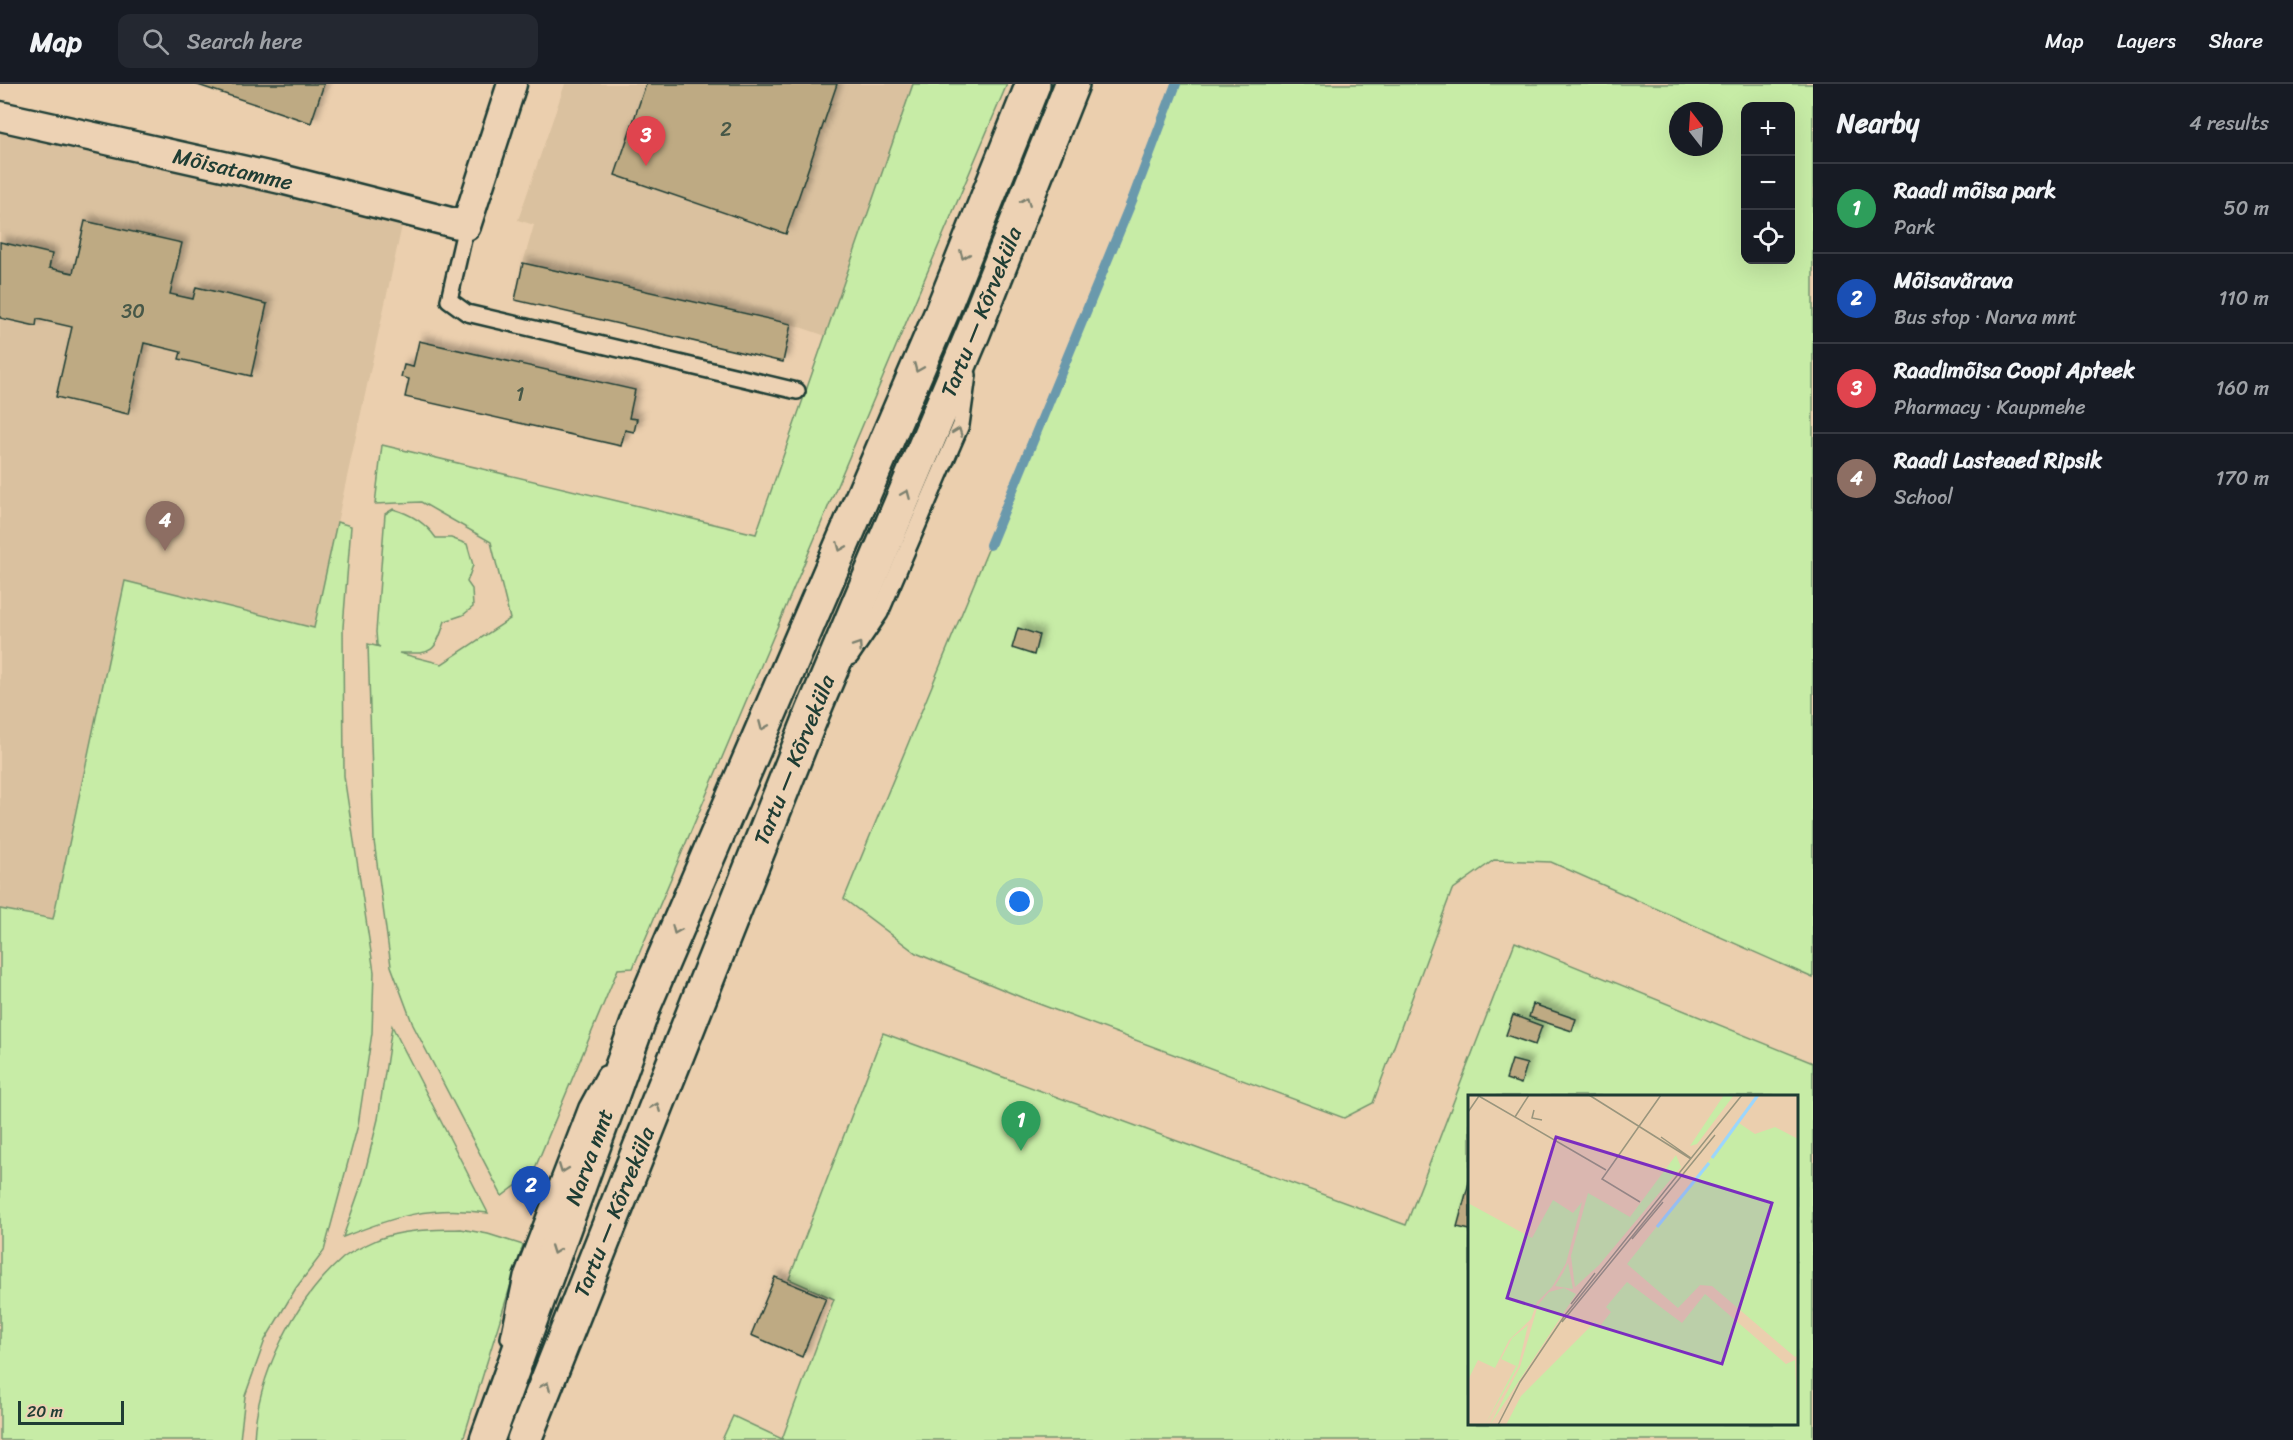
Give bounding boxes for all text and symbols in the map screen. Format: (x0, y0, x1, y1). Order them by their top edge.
search box (118, 14, 538, 68)
text: Map (30, 17, 82, 66)
text: Search here (187, 22, 303, 61)
text: Map (2045, 22, 2084, 60)
text: Layers (2117, 22, 2176, 60)
text: Share (2209, 22, 2263, 60)
icon: search (139, 25, 172, 58)
text: Nearby (1837, 100, 1919, 146)
north arrow (1669, 102, 1723, 156)
map controls (1741, 102, 1795, 264)
button: + (1741, 102, 1795, 156)
text: 4 results (2189, 106, 2269, 141)
house number: 2 (720, 112, 732, 147)
pin: 3 (626, 116, 666, 166)
street label: Mõisatamme (169, 136, 297, 202)
button: − (1741, 156, 1795, 210)
text: Raadi mõisa park (1894, 171, 2056, 210)
text: 1 (1852, 191, 1861, 226)
text: 50 m (2224, 191, 2269, 226)
one-way arrow (1019, 196, 1031, 207)
button: locate (1741, 210, 1795, 264)
text: Park (1894, 210, 1935, 245)
street label: Tartu — Kõrveküla (929, 220, 1033, 403)
one-way arrow (959, 250, 972, 260)
text: Mõisavärava (1894, 261, 2013, 300)
text: 2 (1851, 281, 1862, 316)
text: 110 m (2219, 281, 2269, 316)
house number: 30 (121, 294, 145, 329)
text: Bus stop · Narva mnt (1894, 300, 2077, 335)
text: Raadimõisa Coopi Apteek (1894, 351, 2135, 390)
one-way arrow (913, 361, 925, 372)
text: 3 (1851, 371, 1862, 406)
text: 160 m (2216, 371, 2269, 406)
house number: 1 (516, 377, 524, 412)
text: Pharmacy · Kaupmehe (1894, 390, 2086, 425)
one-way arrow (950, 427, 963, 438)
text: Raadi Lasteaed Ripsik (1894, 441, 2102, 480)
text: 4 (1850, 461, 1863, 496)
text: 170 m (2216, 461, 2269, 496)
text: School (1894, 480, 1953, 515)
one-way arrow (899, 489, 911, 500)
pin: 4 (146, 502, 184, 551)
one-way arrow (836, 540, 848, 551)
one-way arrow (851, 642, 862, 653)
street label: Tartu — Kõrveküla (742, 668, 846, 851)
one-way arrow (758, 719, 770, 730)
your location (1005, 887, 1034, 916)
one-way arrow (671, 923, 683, 934)
inset map (1468, 1095, 1798, 1425)
one-way arrow (649, 1102, 661, 1113)
pin: 1 (1002, 1102, 1040, 1151)
street label: Narva mnt (553, 1103, 625, 1211)
street label: Tartu — Kõrveküla (562, 1120, 666, 1303)
one-way arrow (558, 1163, 571, 1173)
pin: 2 (512, 1166, 550, 1216)
one-way arrow (550, 1244, 563, 1255)
one-way arrow (538, 1381, 551, 1391)
text: 20 m (27, 1397, 63, 1426)
scale bar (18, 1398, 124, 1426)

